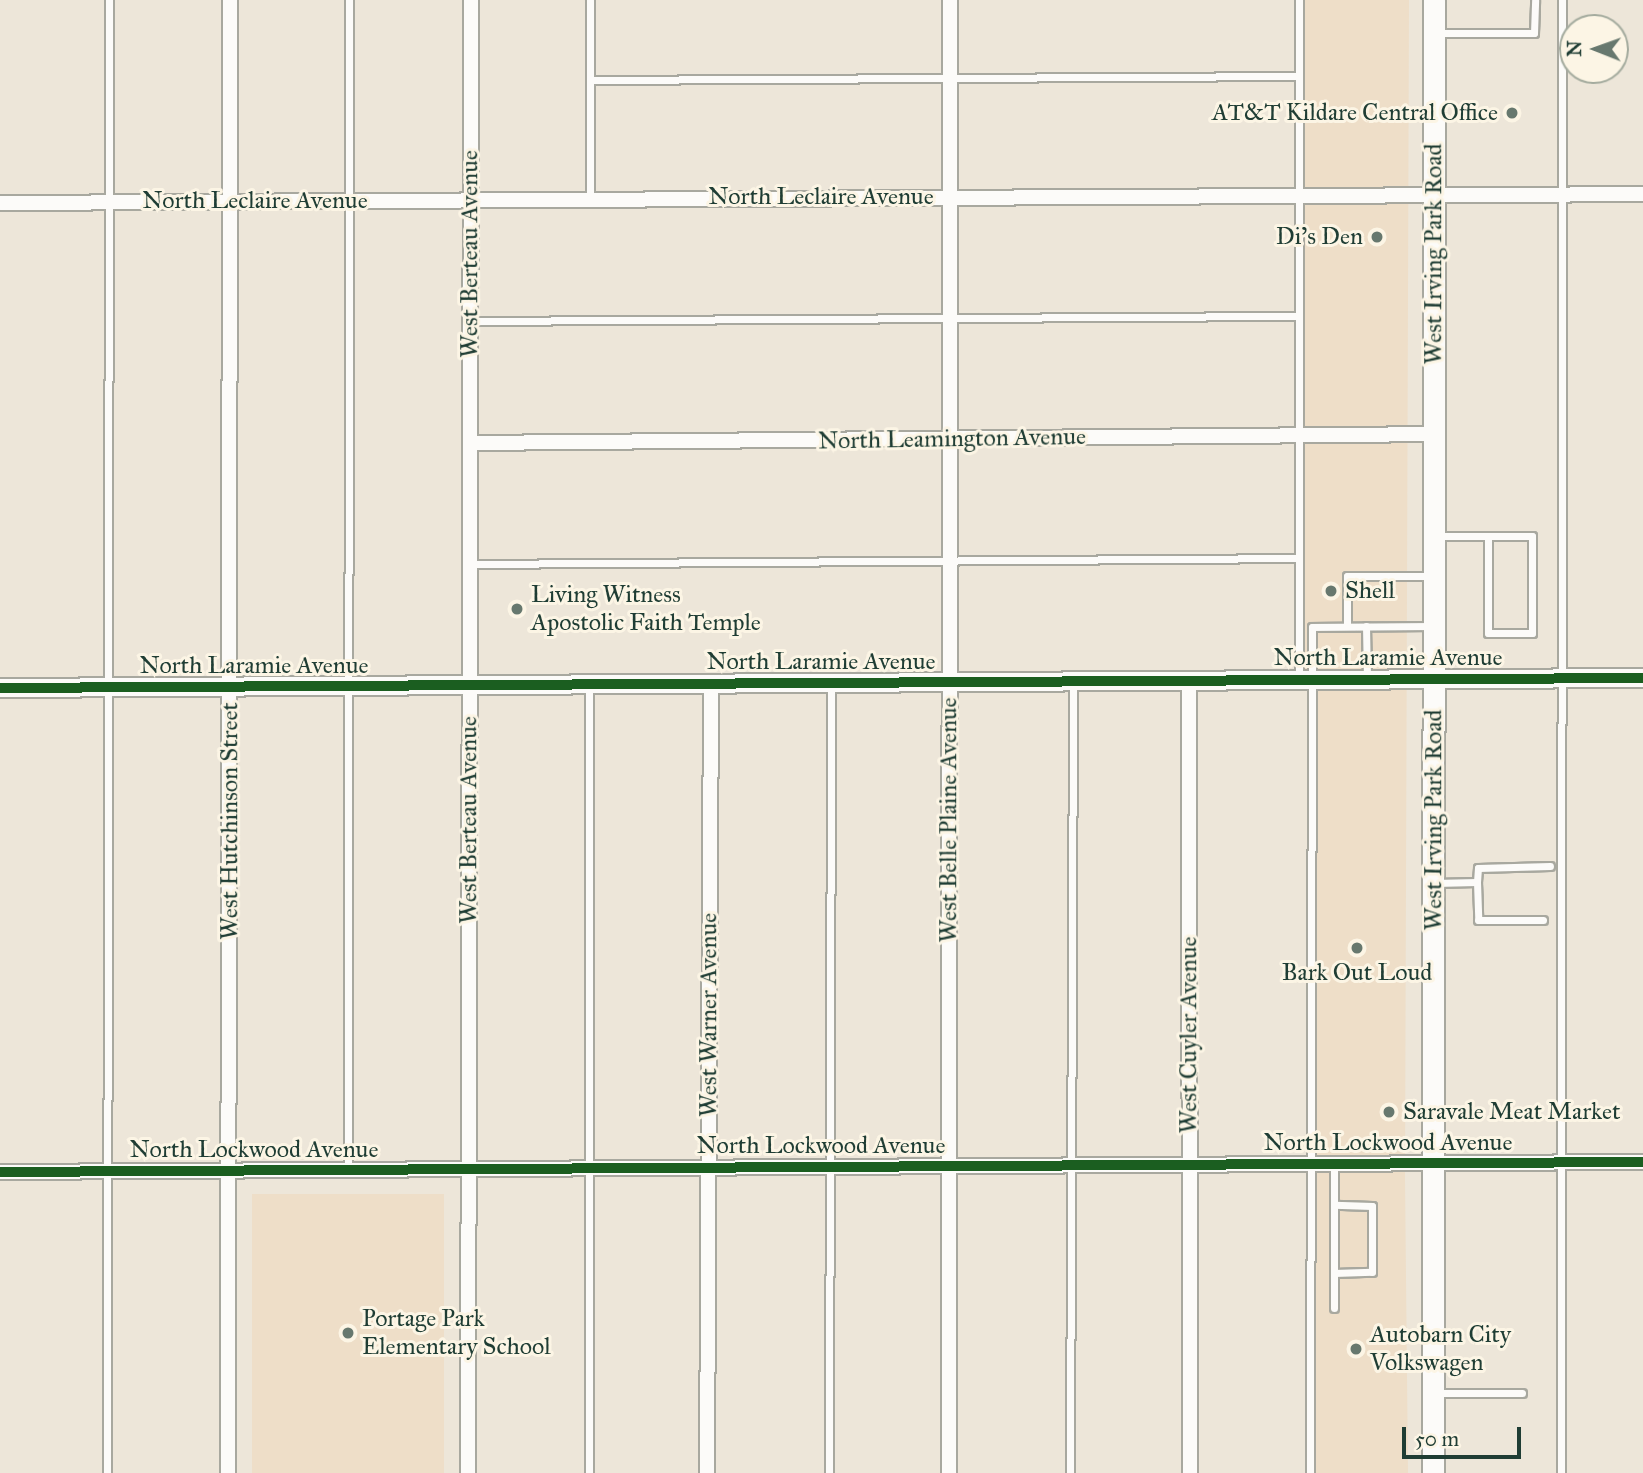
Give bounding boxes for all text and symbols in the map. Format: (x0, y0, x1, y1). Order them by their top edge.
north arrow (1559, 14, 1629, 84)
text: N (1563, 40, 1586, 57)
place label: AT&T Kildare Central Office (1212, 99, 1498, 127)
marker: AT&T Kildare Central Office (1504, 105, 1520, 121)
street label: West Irving Park Road (1420, 143, 1448, 365)
street label: West Berteau Avenue (456, 150, 484, 358)
street label: North Leclaire Avenue (708, 183, 934, 211)
street label: North Leclaire Avenue (142, 187, 368, 215)
place label: Di’s Den (1276, 223, 1363, 251)
marker: Di’s Den (1369, 229, 1385, 245)
street label: North Leamington Avenue (818, 422, 1086, 456)
place label: Shell (1345, 577, 1395, 605)
place label: Living Witness Apostolic Faith Temple (531, 581, 761, 637)
marker: Shell (1323, 583, 1339, 599)
marker: Living Witness Apostolic Faith Temple (509, 601, 525, 617)
street label: North Laramie Avenue (1273, 644, 1503, 672)
street label: North Laramie Avenue (706, 648, 936, 676)
street label: North Laramie Avenue (139, 652, 369, 680)
street label: West Belle Plaine Avenue (935, 697, 963, 943)
street label: West Hutchinson Street (216, 702, 244, 940)
street label: West Irving Park Road (1420, 709, 1448, 931)
street label: West Berteau Avenue (455, 716, 483, 924)
street label: West Warner Avenue (695, 913, 723, 1117)
street label: West Cuyler Avenue (1175, 937, 1203, 1133)
marker: Bark Out Loud (1349, 940, 1365, 956)
place label: Bark Out Loud (1282, 959, 1432, 987)
place label: Saravale Meat Market (1403, 1098, 1620, 1126)
marker: Saravale Meat Market (1381, 1104, 1397, 1120)
street label: North Lockwood Avenue (1264, 1129, 1512, 1157)
street label: North Lockwood Avenue (697, 1132, 945, 1160)
street label: North Lockwood Avenue (130, 1136, 378, 1164)
place label: Portage Park Elementary School (362, 1305, 551, 1361)
place label: Autobarn City Volkswagen (1370, 1321, 1511, 1377)
marker: Portage Park Elementary School (340, 1325, 356, 1341)
marker: Autobarn City Volkswagen (1348, 1341, 1364, 1357)
scale bar (1405, 1414, 1524, 1458)
text: 50 m (1415, 1426, 1459, 1452)

